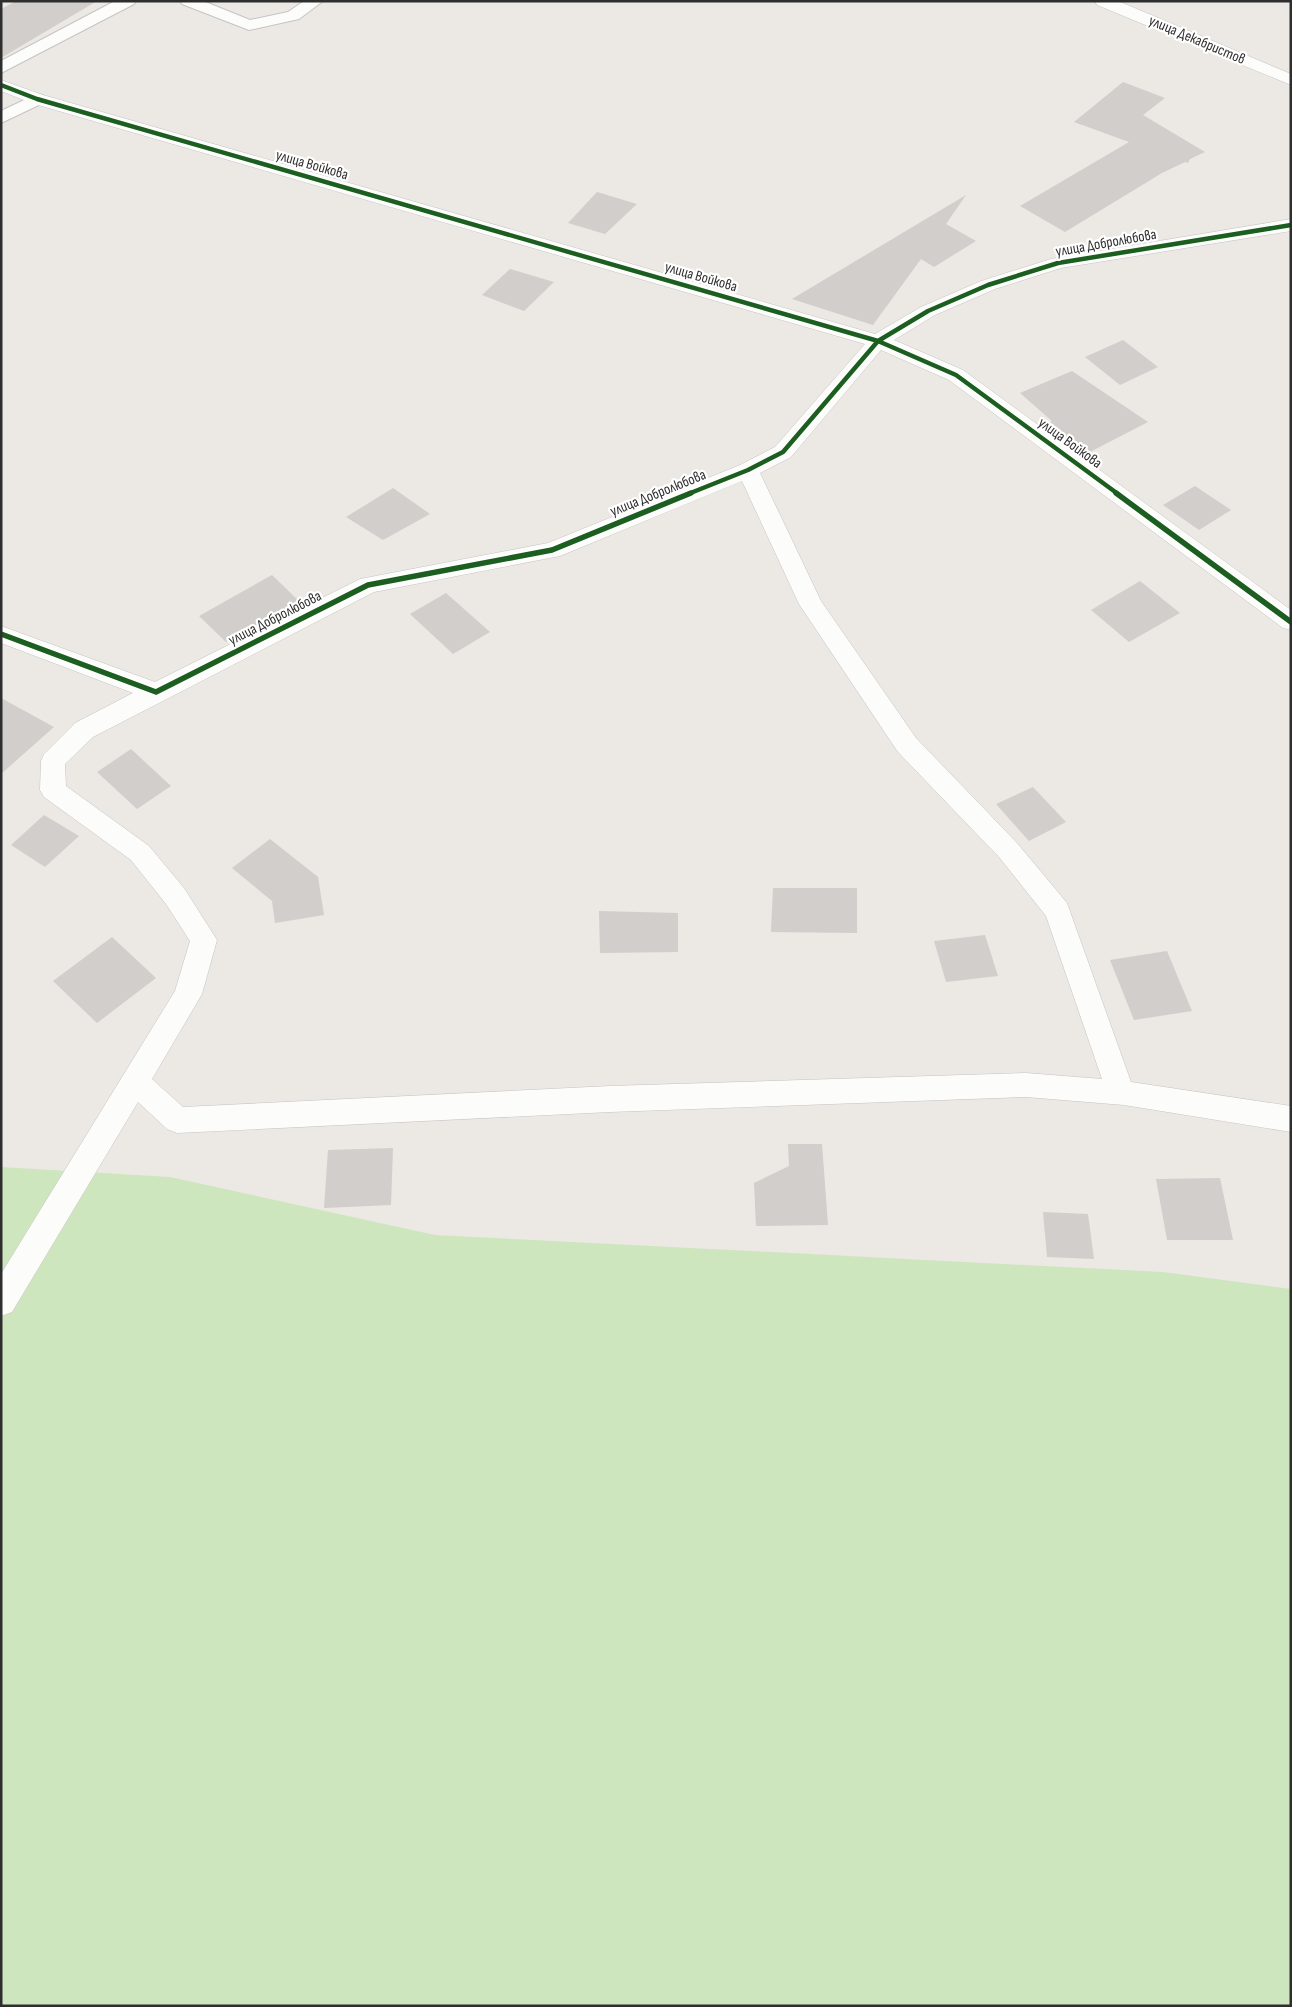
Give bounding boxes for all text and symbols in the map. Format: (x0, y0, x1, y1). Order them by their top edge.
street label: улица Декабристов (1146, 11, 1248, 69)
street label: улица Войкова (274, 146, 351, 184)
street label: улица Добролюбова (1054, 225, 1158, 261)
street label: улица Войкова (663, 258, 740, 296)
street label: улица Войкова (1034, 413, 1106, 473)
street label: улица Добролюбова (607, 465, 709, 521)
street label: улица Добролюбова (225, 586, 325, 650)

